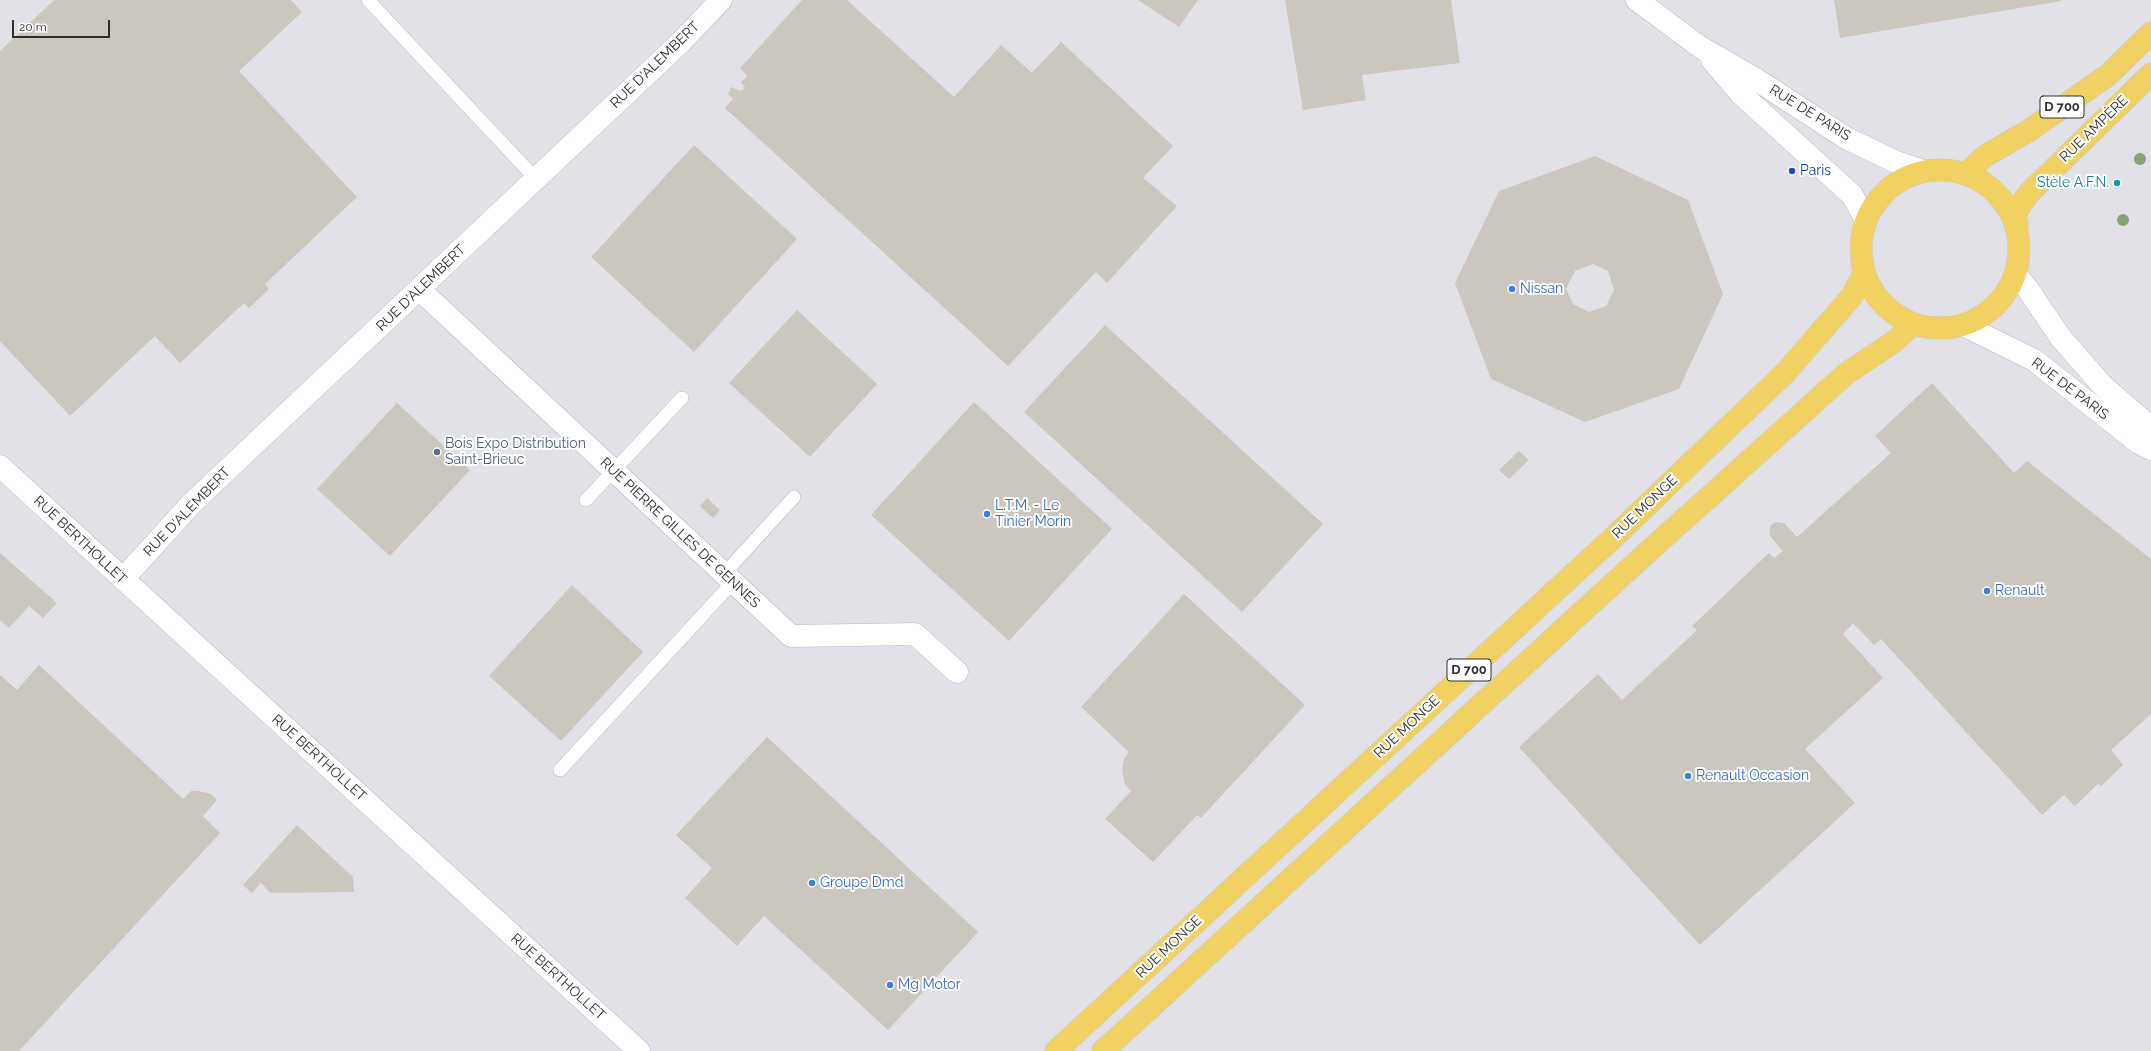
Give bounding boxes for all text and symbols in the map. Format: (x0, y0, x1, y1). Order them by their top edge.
scale bar (14, 12, 112, 38)
street label: RUE D'ALEMBERT (607, 18, 703, 112)
text: 20 m (19, 20, 47, 34)
street label: RUE DE PARIS (1766, 81, 1854, 145)
street label: RUE AMPÈRE (2056, 92, 2132, 166)
road number: D 700 (2040, 96, 2084, 118)
place label: Paris (1800, 163, 1831, 179)
marker: Paris (1787, 166, 1797, 176)
place label: Stèle A.F.N. (2037, 175, 2109, 191)
marker: Stèle A.F.N. (2112, 178, 2122, 188)
street label: RUE D'ALEMBERT (373, 241, 469, 335)
place label: Nissan (1520, 281, 1563, 297)
marker: Nissan (1507, 284, 1517, 294)
street label: RUE DE PARIS (2028, 354, 2112, 424)
place label: Bois Expo Distribution Saint-Brieuc (445, 436, 586, 468)
marker: Bois Expo Distribution Saint-Brieuc (432, 447, 442, 457)
street label: RUE PIERRE GILLES DE GENNES (597, 454, 763, 612)
street label: RUE D'ALEMBERT (140, 464, 234, 560)
street label: RUE MONGE (1609, 472, 1681, 542)
street label: RUE BERTHOLLET (30, 492, 130, 588)
place label: L.T.M. - Le Tinier Morin (995, 498, 1071, 530)
marker: L.T.M. - Le Tinier Morin (982, 509, 992, 519)
place label: Renault (1995, 583, 2045, 599)
marker: Renault (1982, 586, 1992, 596)
road number: D 700 (1447, 659, 1491, 681)
street label: RUE MONGE (1371, 692, 1443, 762)
street label: RUE BERTHOLLET (268, 711, 370, 805)
place label: Renault Occasion (1696, 768, 1809, 784)
marker: Renault Occasion (1683, 771, 1693, 781)
place label: Groupe Dmd (820, 875, 903, 891)
marker: Groupe Dmd (807, 878, 817, 888)
street label: RUE MONGE (1133, 912, 1205, 982)
street label: RUE BERTHOLLET (507, 930, 609, 1024)
place label: Mg Motor (898, 977, 961, 993)
marker: Mg Motor (885, 980, 895, 990)

